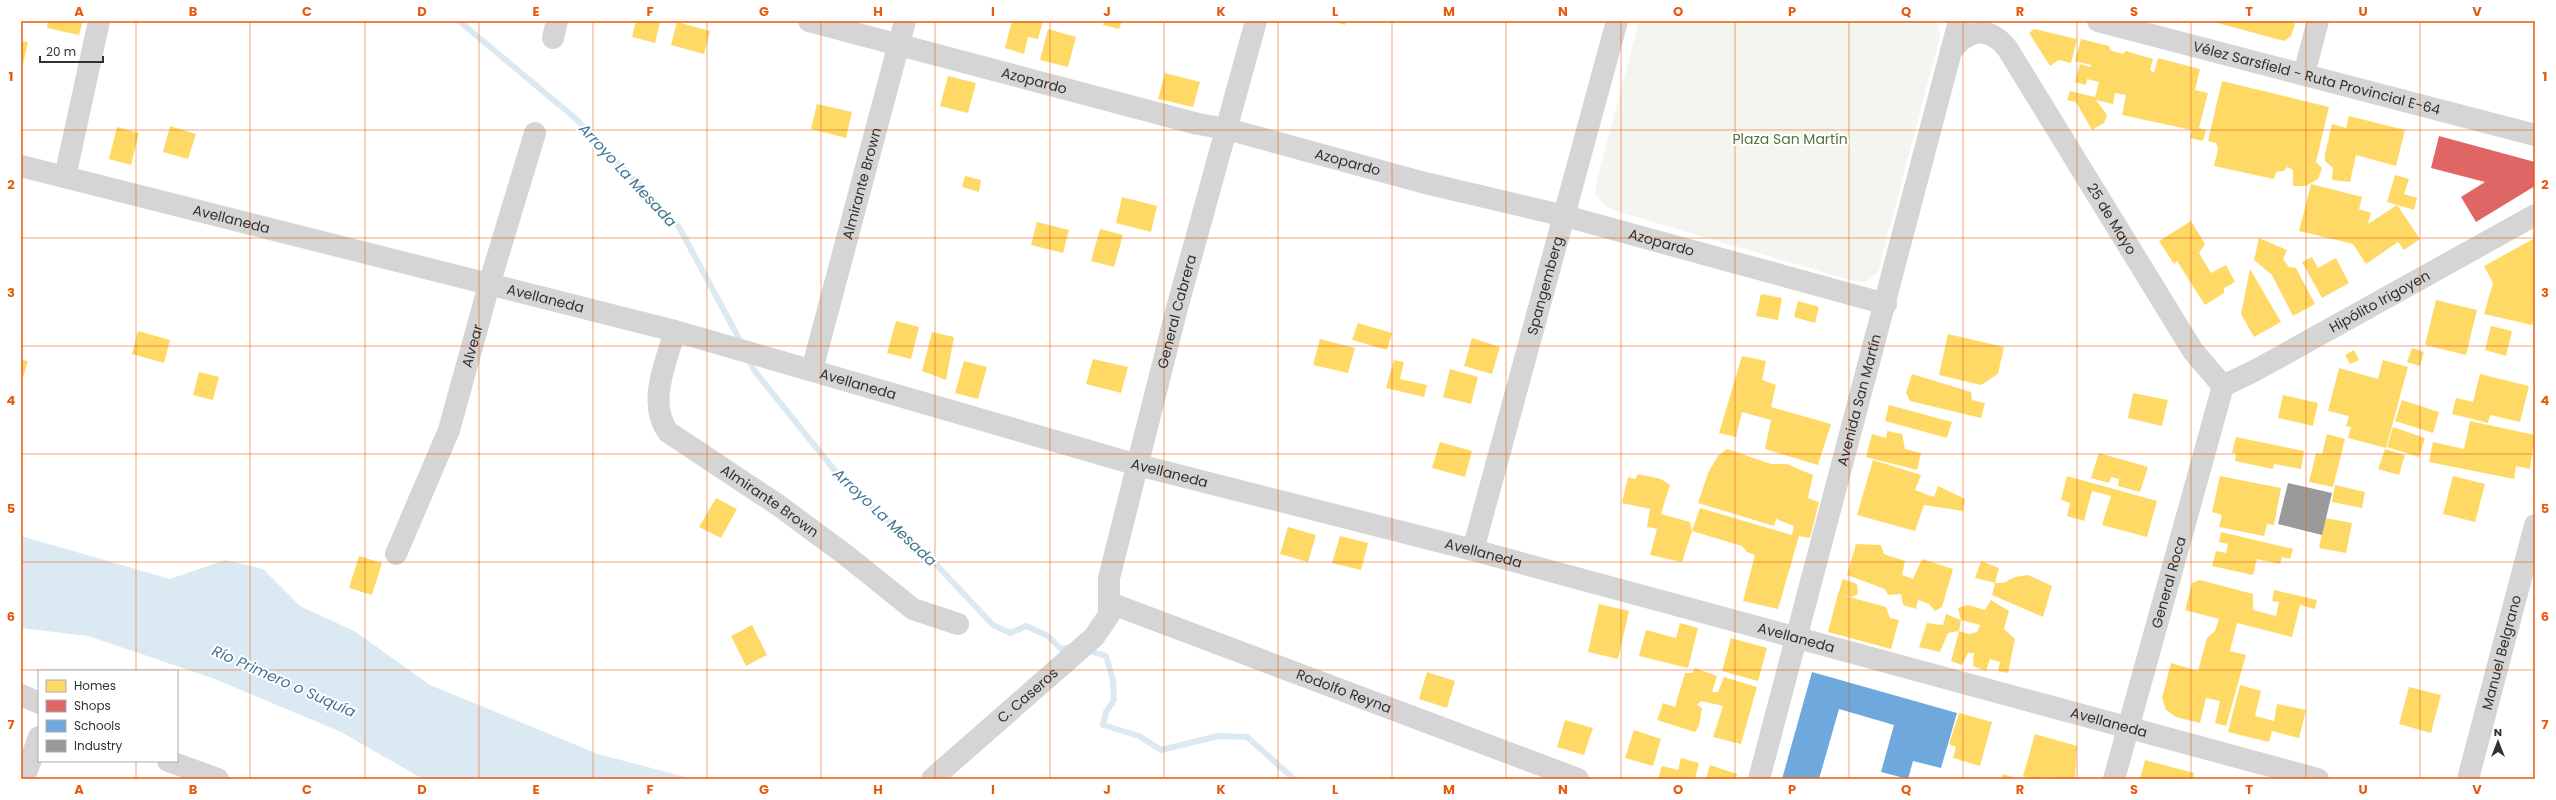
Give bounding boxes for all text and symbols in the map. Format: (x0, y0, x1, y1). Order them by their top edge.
text: A (74, 2, 84, 21)
text: B (189, 2, 198, 21)
text: C (302, 2, 312, 21)
text: D (417, 2, 427, 21)
text: E (532, 2, 540, 21)
text: F (646, 2, 654, 21)
text: G (759, 2, 769, 21)
text: H (873, 2, 883, 21)
text: I (991, 2, 995, 21)
text: J (1103, 2, 1111, 21)
text: K (1216, 2, 1226, 21)
text: L (1332, 2, 1338, 21)
text: M (1443, 2, 1455, 21)
text: N (1558, 2, 1568, 21)
text: O (1673, 2, 1683, 21)
text: P (1788, 2, 1796, 21)
text: Q (1901, 2, 1911, 21)
text: R (2016, 2, 2024, 21)
text: S (2130, 2, 2138, 21)
text: T (2245, 2, 2253, 21)
text: U (2358, 2, 2368, 21)
text: V (2472, 2, 2482, 21)
street label: Vélez Sarsfield - Ruta Provincial E-64 (2191, 36, 2443, 120)
scale bar (40, 38, 103, 64)
text: 20 m (46, 43, 76, 60)
street label: Azopardo (999, 62, 1069, 99)
text: 1 (9, 67, 13, 86)
text: 1 (2543, 67, 2547, 86)
water label: Arroyo La Mesada (574, 118, 682, 232)
street label: Almirante Brown (837, 125, 886, 242)
park label: Plaza San Martín (1732, 129, 1848, 149)
street label: Azopardo (1313, 143, 1383, 180)
text: 2 (7, 175, 15, 194)
text: 2 (2541, 175, 2549, 194)
street label: 25 de Mayo (2082, 179, 2142, 259)
street label: Avellaneda (191, 200, 272, 238)
street label: Azopardo (1626, 224, 1697, 261)
street label: Spangemberg (1522, 234, 1568, 337)
street label: General Cabrera (1152, 252, 1201, 371)
street label: Hipólito Irigoyen (2326, 265, 2434, 337)
street label: Avellaneda (505, 279, 586, 318)
text: 3 (7, 283, 15, 302)
text: 3 (2541, 283, 2549, 302)
street label: Alvear (457, 322, 488, 370)
street label: Avenida San Martín (1832, 332, 1886, 468)
street label: Avellaneda (817, 363, 899, 405)
text: 4 (7, 391, 16, 410)
text: 4 (2541, 391, 2550, 410)
street label: Avellaneda (1129, 453, 1210, 492)
street label: Almirante Brown (717, 460, 823, 542)
water label: Arroyo La Mesada (828, 463, 942, 571)
text: 5 (7, 499, 15, 518)
text: 5 (2541, 499, 2549, 518)
street label: Avellaneda (1443, 533, 1524, 573)
street label: General Roca (2146, 534, 2191, 631)
street label: Manuel Belgrano (2477, 593, 2526, 712)
text: 6 (7, 607, 15, 626)
text: 6 (2541, 607, 2549, 626)
street label: Avellaneda (1756, 618, 1837, 658)
water label: Río Primero o Suquía (209, 640, 359, 722)
street label: C. Caseros (993, 663, 1062, 728)
street label: Rodolfo Reyna (1294, 664, 1394, 718)
legend (38, 670, 178, 762)
text: Homes (74, 677, 116, 694)
text: Shops (74, 697, 111, 714)
street label: Avellaneda (2068, 702, 2150, 742)
text: 7 (8, 715, 15, 734)
text: 7 (2542, 715, 2549, 734)
text: Schools (74, 717, 121, 734)
north arrow (2478, 722, 2518, 762)
text: N (2494, 724, 2502, 740)
text: Industry (74, 737, 123, 754)
text: A (74, 780, 84, 799)
text: B (189, 780, 198, 799)
text: C (302, 780, 312, 799)
text: D (417, 780, 427, 799)
text: E (532, 780, 540, 799)
text: F (646, 780, 654, 799)
text: G (759, 780, 769, 799)
text: H (873, 780, 883, 799)
text: I (991, 780, 995, 799)
text: J (1103, 780, 1111, 799)
text: K (1216, 780, 1226, 799)
text: L (1332, 780, 1338, 799)
text: M (1443, 780, 1455, 799)
text: N (1558, 780, 1568, 799)
text: O (1673, 780, 1683, 799)
text: P (1788, 780, 1796, 799)
text: Q (1901, 780, 1911, 799)
text: R (2016, 780, 2024, 799)
text: S (2130, 780, 2138, 799)
text: T (2245, 780, 2253, 799)
text: U (2358, 780, 2368, 799)
text: V (2472, 780, 2482, 799)

